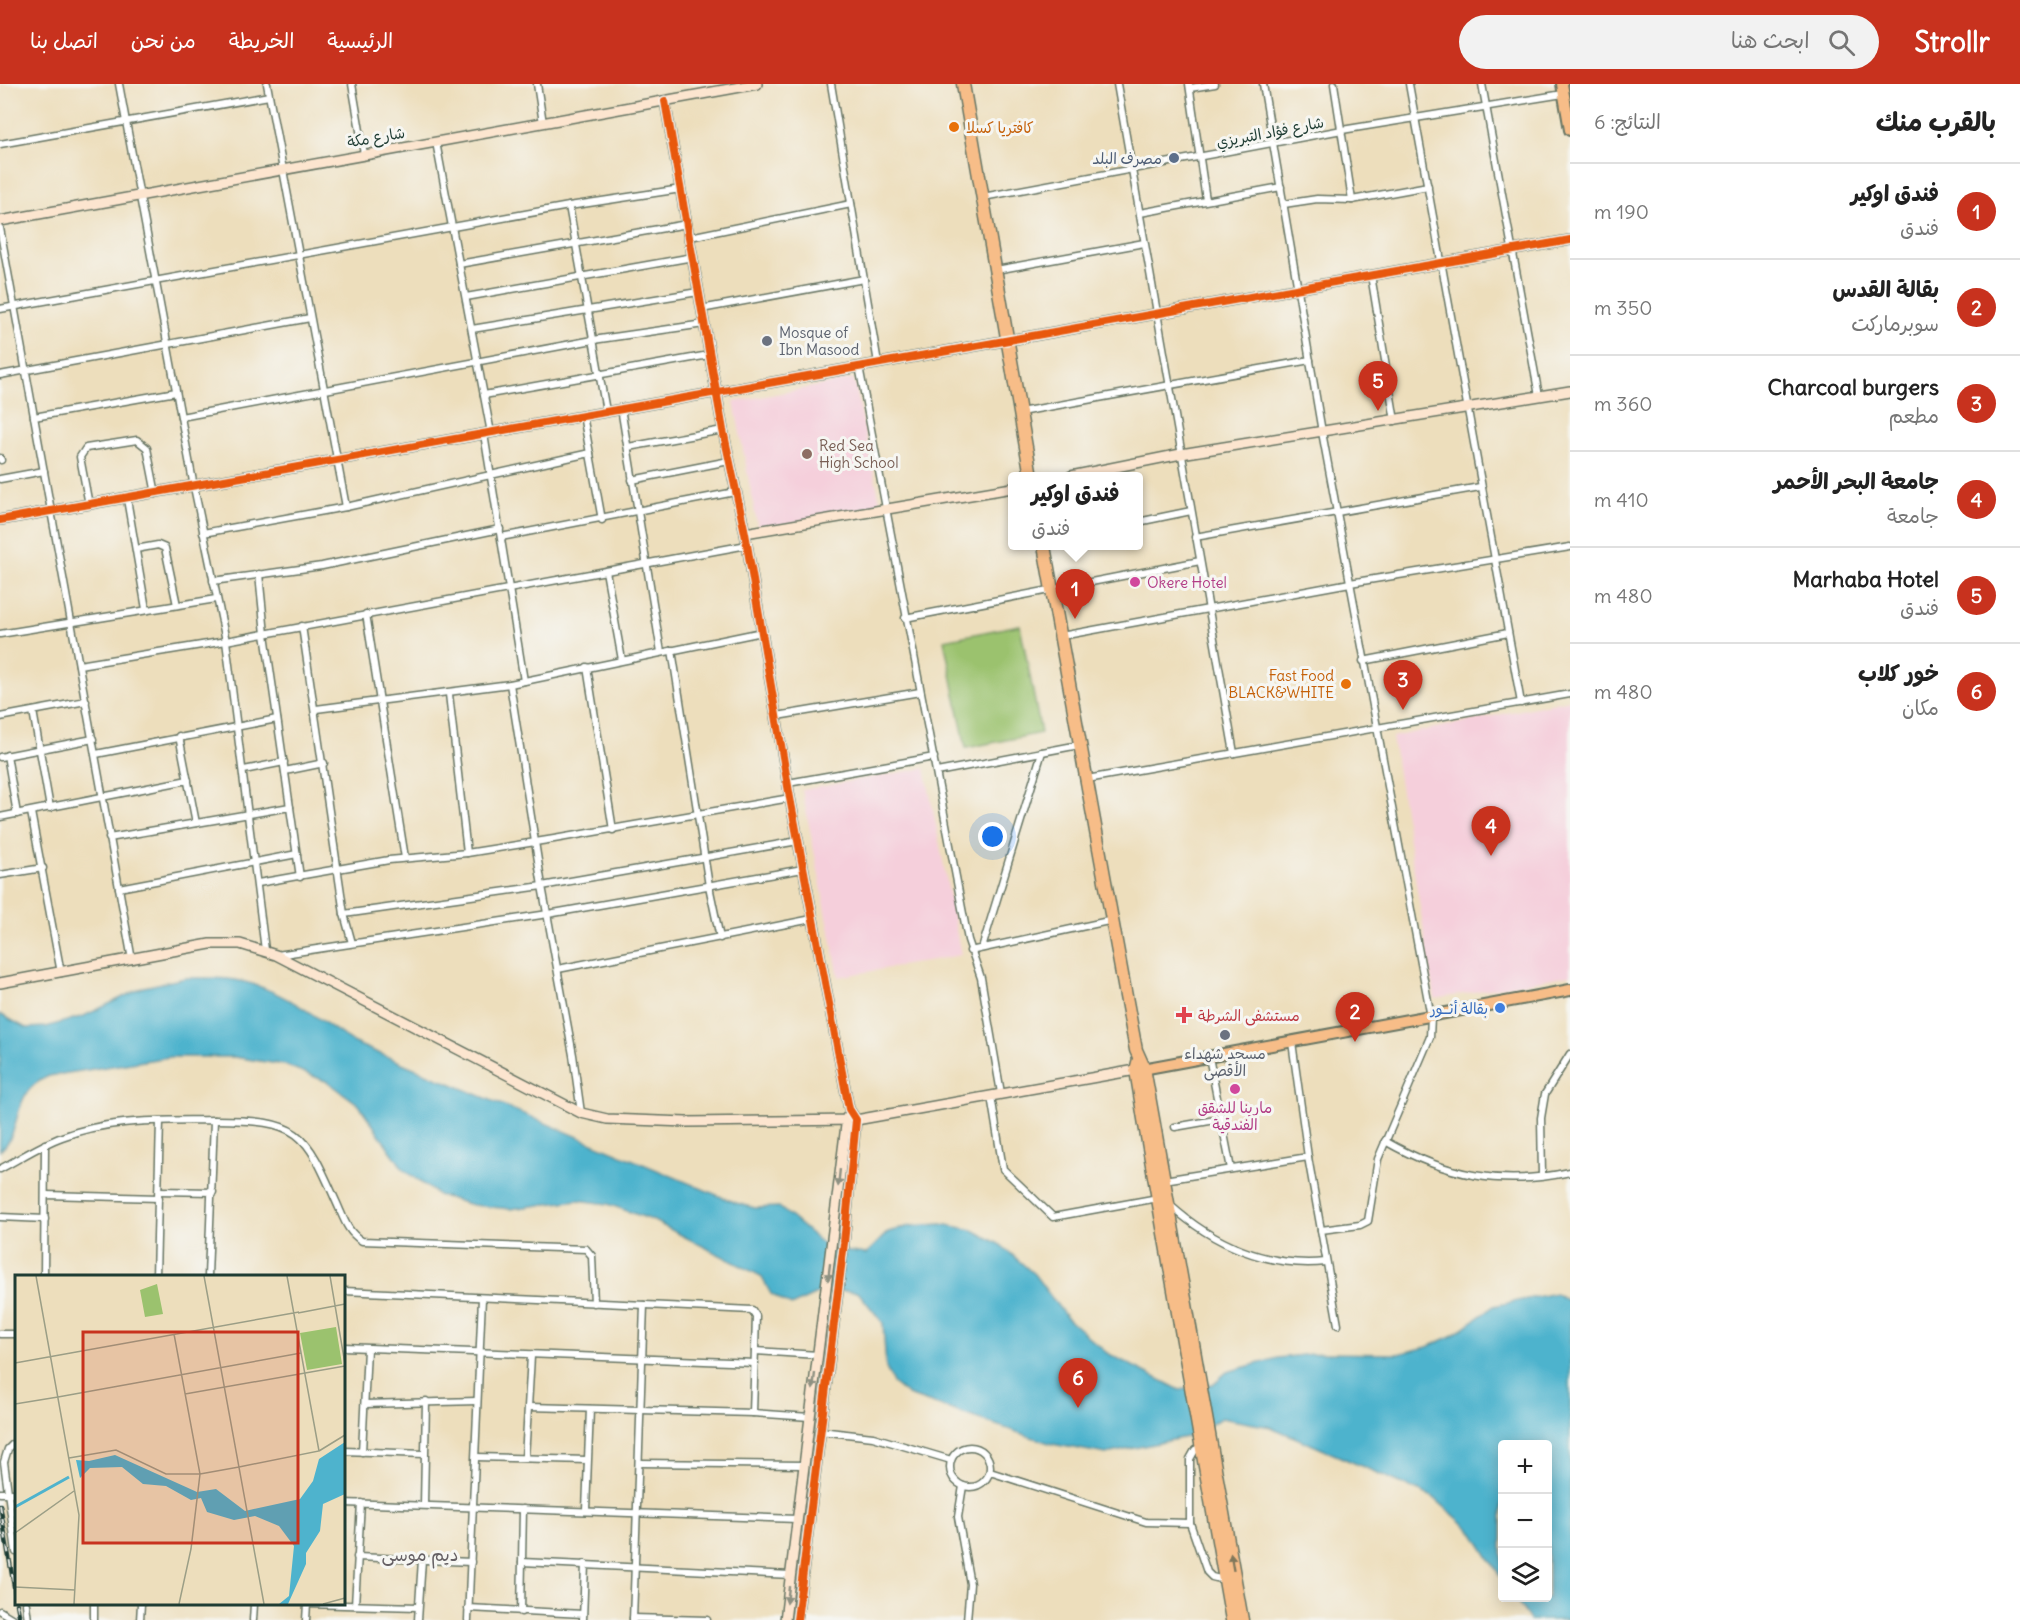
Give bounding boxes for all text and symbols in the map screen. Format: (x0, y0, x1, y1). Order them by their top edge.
search box (1459, 15, 1879, 69)
text: Strollr (1915, 24, 1990, 60)
text: ابحث هنا (1731, 26, 1810, 54)
icon: search (1825, 26, 1858, 59)
text: اتصل بنا (30, 27, 98, 54)
text: من نحن (131, 27, 196, 54)
text: الخريطة (229, 27, 294, 54)
text: الرئيسية (327, 27, 393, 54)
text: بالقرب منك (1876, 105, 1996, 138)
text: النتائج: 6 (1594, 109, 1661, 134)
street label: شارع فؤاد التبريزي (1215, 112, 1326, 154)
place label: كافتريا كسلا (966, 118, 1034, 137)
marker: كافتريا كسلا (947, 120, 961, 134)
street label: شارع مكة (346, 123, 406, 152)
place label: مصرف البلد (1092, 149, 1162, 168)
marker: مصرف البلد (1167, 151, 1181, 165)
text: فندق اوكير (1851, 179, 1939, 207)
text: 190 m (1594, 199, 1649, 224)
text: 1 (1973, 199, 1980, 224)
text: فندق (1900, 215, 1939, 240)
text: بقالة القدس (1832, 275, 1939, 303)
text: 350 m (1594, 295, 1652, 320)
text: 2 (1971, 295, 1982, 320)
text: سوبرماركت (1851, 311, 1939, 336)
place label: Mosque of Ibn Masood (779, 323, 859, 359)
marker: Mosque of Ibn Masood (760, 334, 774, 348)
pin: 5 (1358, 362, 1398, 411)
text: Charcoal burgers (1768, 373, 1939, 401)
text: 360 m (1594, 391, 1652, 416)
text: 3 (1971, 391, 1982, 416)
text: مطعم (1888, 403, 1939, 428)
place label: Red Sea High School (819, 436, 899, 472)
marker: Red Sea High School (800, 447, 814, 461)
text: جامعة البحر الأحمر (1774, 467, 1939, 495)
popup (1008, 472, 1143, 550)
text: فندق اوكير (1031, 479, 1120, 507)
text: 410 m (1594, 487, 1649, 512)
text: 4 (1971, 487, 1982, 512)
text: جامعة (1887, 503, 1939, 528)
text: فندق (1031, 515, 1070, 540)
text: Marhaba Hotel (1793, 565, 1939, 593)
pin: 1 (1056, 570, 1094, 619)
place label: Okere Hotel (1147, 573, 1227, 592)
marker: Okere Hotel (1128, 575, 1142, 589)
text: 480 m (1594, 583, 1653, 608)
text: 5 (1971, 583, 1982, 608)
text: فندق (1900, 595, 1939, 620)
text: خور كلاب (1858, 659, 1939, 687)
pin: 3 (1384, 660, 1422, 710)
place label: Fast Food BLACK&WHITE (1228, 666, 1334, 702)
marker: Fast Food BLACK&WHITE (1339, 677, 1353, 691)
text: 480 m (1594, 679, 1653, 704)
text: 6 (1971, 679, 1982, 704)
text: مكان (1902, 695, 1939, 720)
pin: 4 (1472, 806, 1510, 856)
your location (978, 822, 1007, 851)
pin: 2 (1336, 992, 1374, 1042)
place label: بقالة أنــور (1429, 999, 1488, 1018)
marker: بقالة أنــور (1493, 1001, 1507, 1015)
marker: مستشفى الشرطة (1175, 1006, 1193, 1024)
place label: مستشفى الشرطة (1198, 1006, 1300, 1026)
marker: مسجد شهداء الأقصى (1218, 1028, 1232, 1042)
place label: مسجد شهداء الأقصى (1184, 1044, 1266, 1081)
marker: مارينا للشقق الفندقية (1228, 1082, 1242, 1096)
place label: مارينا للشقق الفندقية (1198, 1098, 1272, 1134)
one-way arrow (835, 1169, 844, 1188)
one-way arrow (824, 1262, 834, 1281)
inset map (15, 1275, 345, 1605)
pin: 6 (1058, 1358, 1098, 1408)
one-way arrow (810, 1371, 819, 1390)
map controls (1498, 1440, 1552, 1602)
button: + (1498, 1440, 1552, 1494)
button: − (1498, 1494, 1552, 1548)
district label: ديم موسى (381, 1543, 459, 1569)
button: layers (1498, 1548, 1552, 1602)
one-way arrow (1227, 1553, 1236, 1572)
one-way arrow (784, 1586, 793, 1605)

